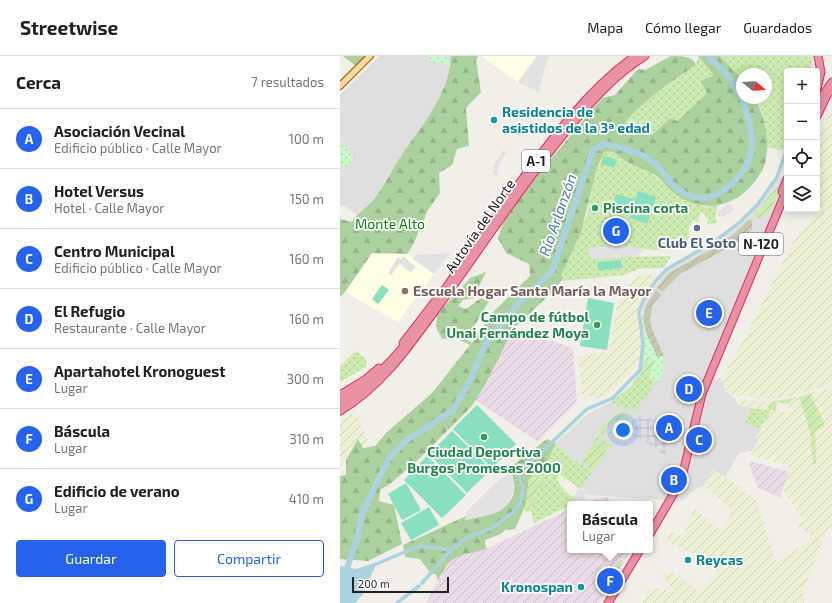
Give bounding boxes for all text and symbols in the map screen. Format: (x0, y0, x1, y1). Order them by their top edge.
text: Streetwise (20, 16, 118, 39)
text: Mapa (587, 19, 623, 36)
text: Cómo llegar (645, 19, 721, 36)
text: Guardados (743, 19, 812, 36)
north arrow (736, 68, 772, 104)
map controls (784, 68, 820, 212)
button: + (784, 68, 820, 104)
text: Cerca (16, 72, 61, 92)
text: 7 resultados (251, 74, 324, 90)
place label: Residencia de asistidos de la 3ª edad (502, 103, 650, 136)
button: − (784, 104, 820, 140)
marker: Residencia de asistidos de la 3ª edad (489, 115, 499, 125)
text: Asociación Vecinal (54, 122, 185, 140)
text: A (25, 131, 33, 147)
text: 100 m (289, 131, 324, 147)
text: Edificio público · Calle Mayor (54, 140, 222, 156)
button: locate (784, 140, 820, 176)
road number: A-1 (522, 150, 550, 172)
water label: Río Arlanzón (535, 171, 580, 258)
street label: Autovía del Norte (441, 176, 518, 276)
button: layers (784, 176, 820, 212)
text: Hotel Versus (54, 182, 144, 200)
text: B (25, 191, 33, 207)
text: 150 m (290, 191, 324, 207)
place label: Piscina corta (603, 199, 688, 216)
text: Hotel · Calle Mayor (54, 200, 164, 216)
marker: Piscina corta (590, 203, 600, 213)
park label: Monte Alto (355, 215, 425, 232)
pin: G (603, 216, 629, 246)
marker: Club El Soto (692, 223, 702, 233)
road number: N-120 (739, 233, 783, 255)
place label: Club El Soto (658, 234, 736, 251)
text: Centro Municipal (54, 242, 175, 260)
text: C (25, 251, 33, 267)
text: 160 m (289, 251, 324, 267)
text: Edificio público · Calle Mayor (54, 260, 222, 276)
place label: Escuela Hogar Santa María la Mayor (413, 282, 652, 299)
marker: Escuela Hogar Santa María la Mayor (400, 286, 410, 296)
pin: E (696, 298, 722, 328)
text: El Refugio (54, 302, 125, 320)
place label: Campo de fútbol Unai Fernández Moya (446, 308, 589, 341)
text: D (25, 311, 33, 327)
text: 160 m (289, 311, 324, 327)
text: Restaurante · Calle Mayor (54, 320, 206, 336)
marker: Campo de fútbol Unai Fernández Moya (592, 320, 602, 330)
text: Apartahotel Kronoguest (54, 362, 225, 380)
text: E (25, 371, 33, 387)
text: 300 m (287, 371, 324, 387)
pin: D (676, 374, 702, 404)
text: Lugar (54, 380, 88, 396)
pin: A (656, 413, 682, 443)
your location (613, 420, 633, 440)
text: Báscula (54, 422, 110, 440)
pin: C (686, 425, 712, 455)
text: F (25, 431, 33, 447)
text: 310 m (289, 431, 324, 447)
marker: Ciudad Deportiva Burgos Promesas 2000 (479, 432, 489, 442)
text: Lugar (54, 440, 88, 456)
place label: Ciudad Deportiva Burgos Promesas 2000 (407, 443, 561, 476)
pin: B (661, 465, 687, 495)
text: Edificio de verano (54, 482, 180, 500)
text: G (25, 491, 33, 507)
text: 410 m (289, 491, 324, 507)
text: Lugar (54, 500, 88, 516)
popup (567, 501, 653, 553)
text: Báscula (582, 510, 638, 528)
text: Lugar (582, 528, 616, 544)
button: Guardar (16, 540, 166, 577)
button: Compartir (174, 540, 324, 577)
place label: Reycas (696, 551, 743, 568)
marker: Reycas (683, 555, 693, 565)
pin: F (597, 566, 623, 596)
scale bar (352, 575, 449, 594)
text: 200 m (358, 577, 390, 590)
place label: Kronospan (501, 578, 573, 595)
marker: Kronospan (576, 582, 586, 592)

